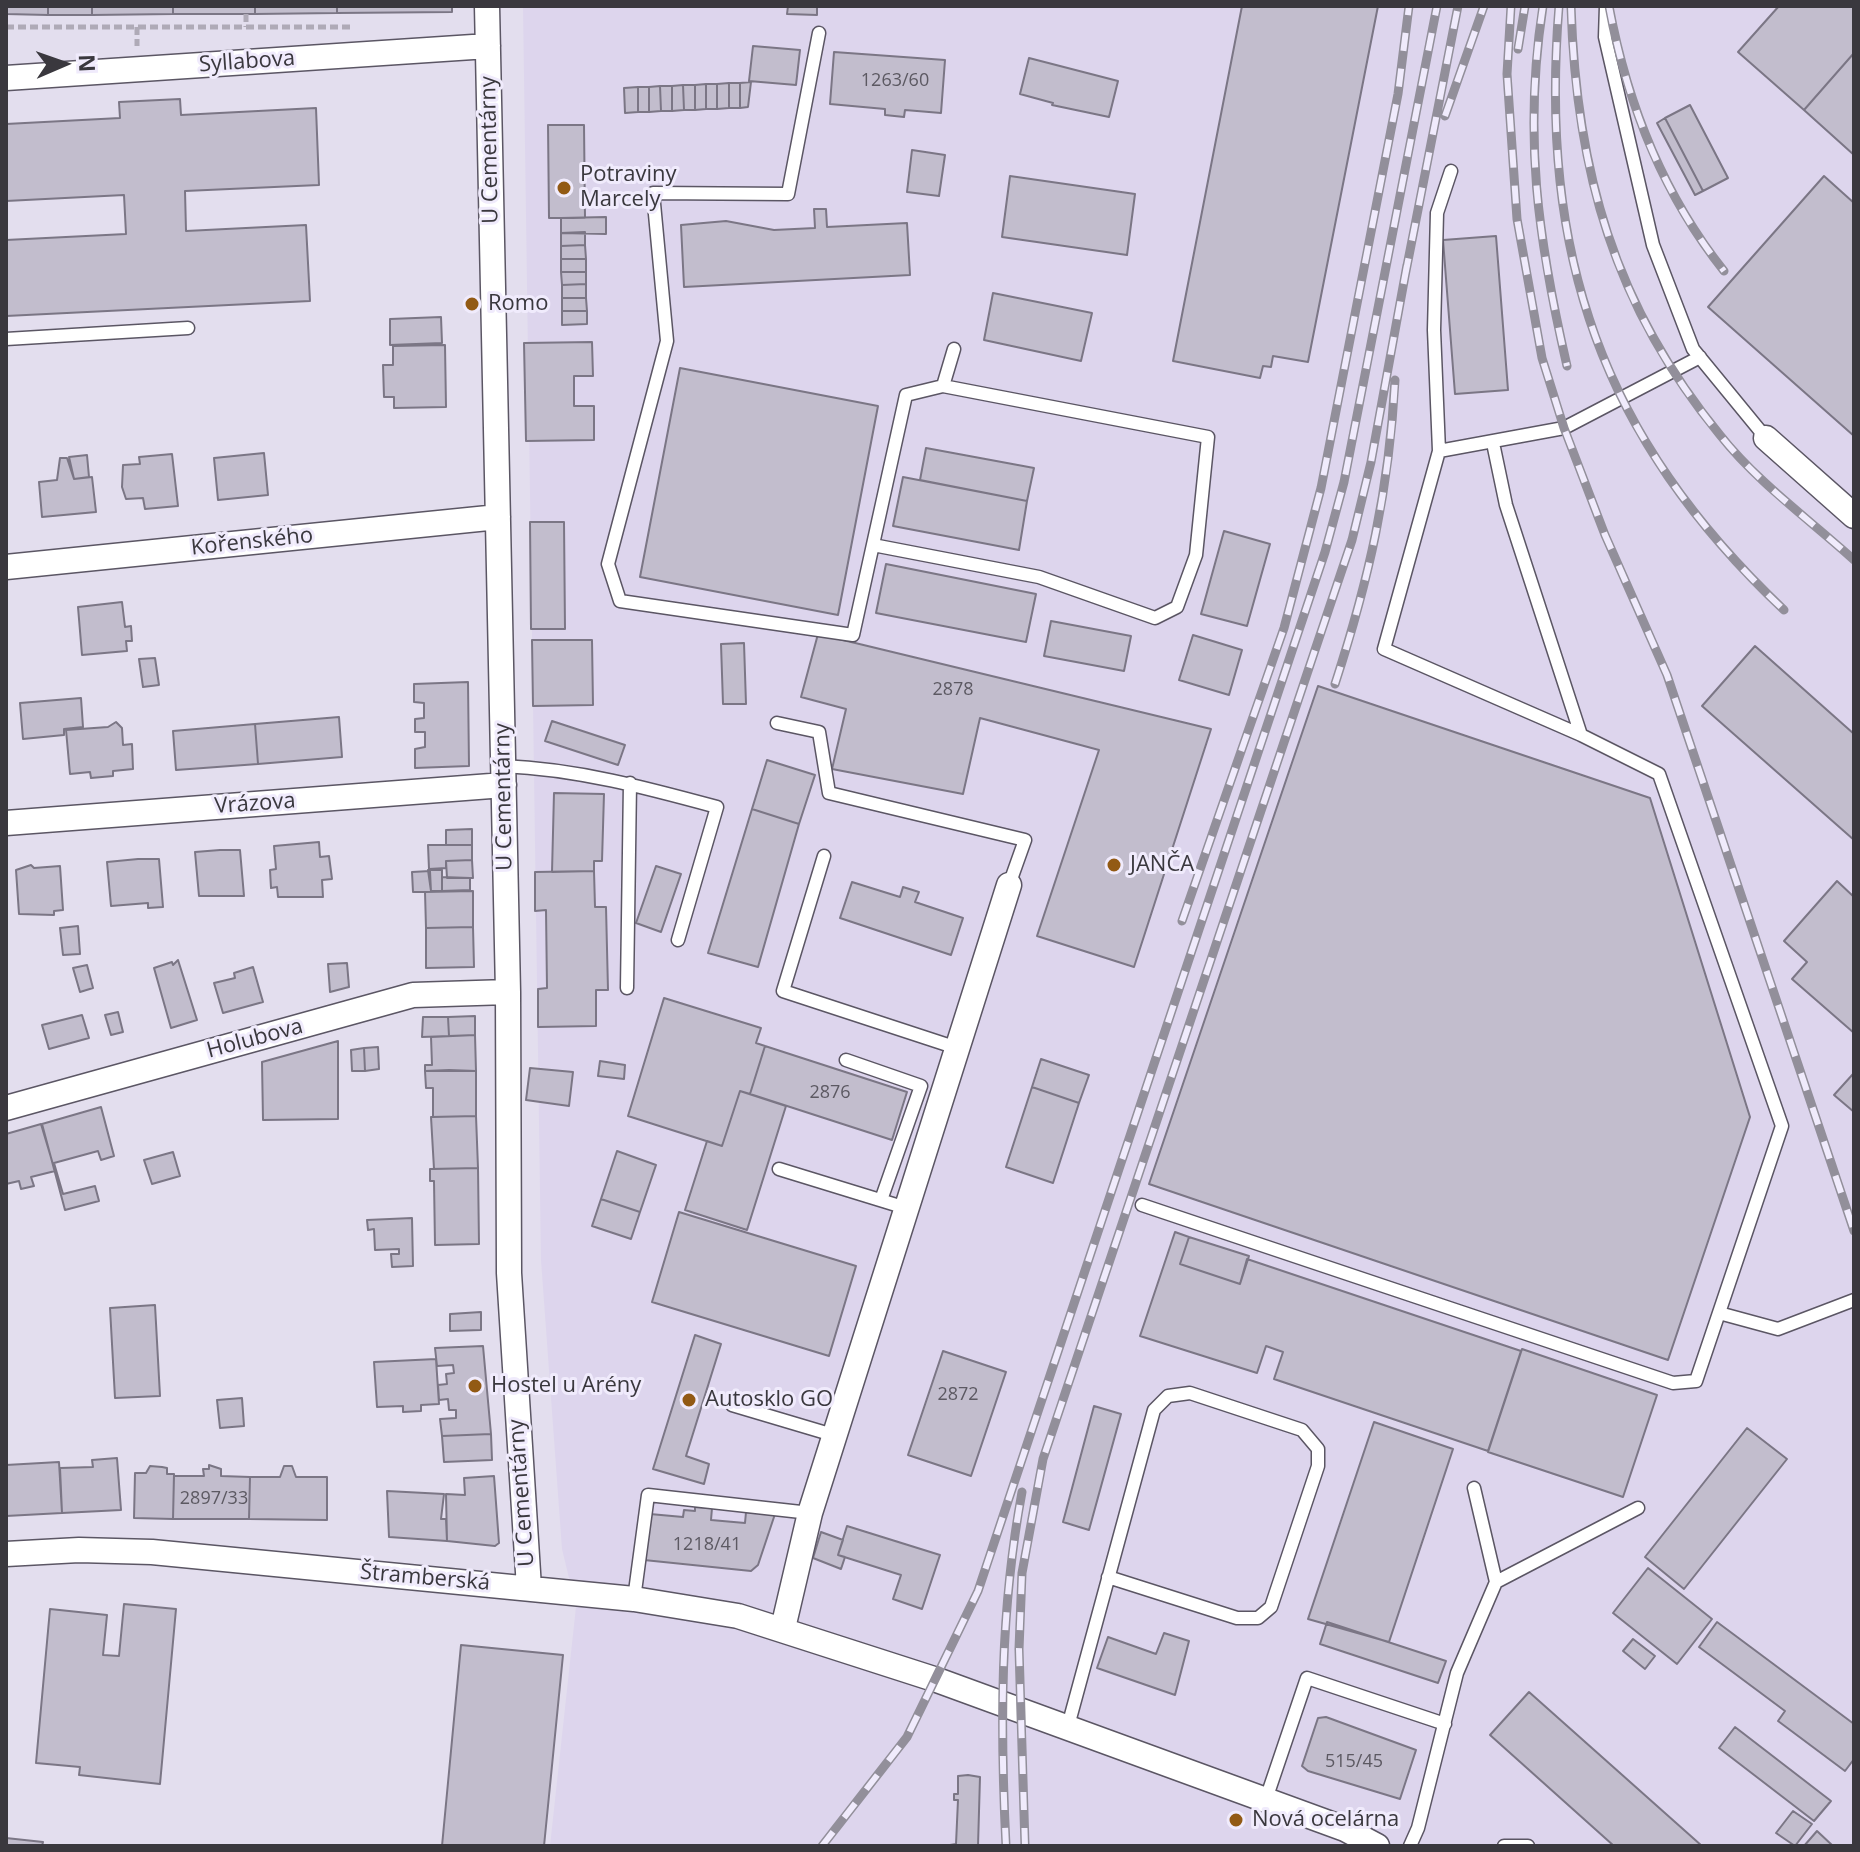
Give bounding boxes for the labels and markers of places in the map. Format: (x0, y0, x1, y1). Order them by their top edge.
place label: Potraviny Marcely (580, 162, 677, 214)
marker: Potraviny Marcely (555, 179, 573, 197)
place label: Romo (488, 291, 548, 317)
marker: Romo (463, 295, 481, 313)
place label: JANČA (1130, 852, 1194, 878)
marker: JANČA (1105, 856, 1123, 874)
place label: Hostel u Arény (491, 1373, 641, 1399)
marker: Hostel u Arény (466, 1377, 484, 1395)
place label: Autosklo GO (705, 1387, 833, 1413)
marker: Autosklo GO (680, 1391, 698, 1409)
place label: Nová ocelárna (1252, 1807, 1399, 1833)
marker: Nová ocelárna (1227, 1811, 1245, 1829)

